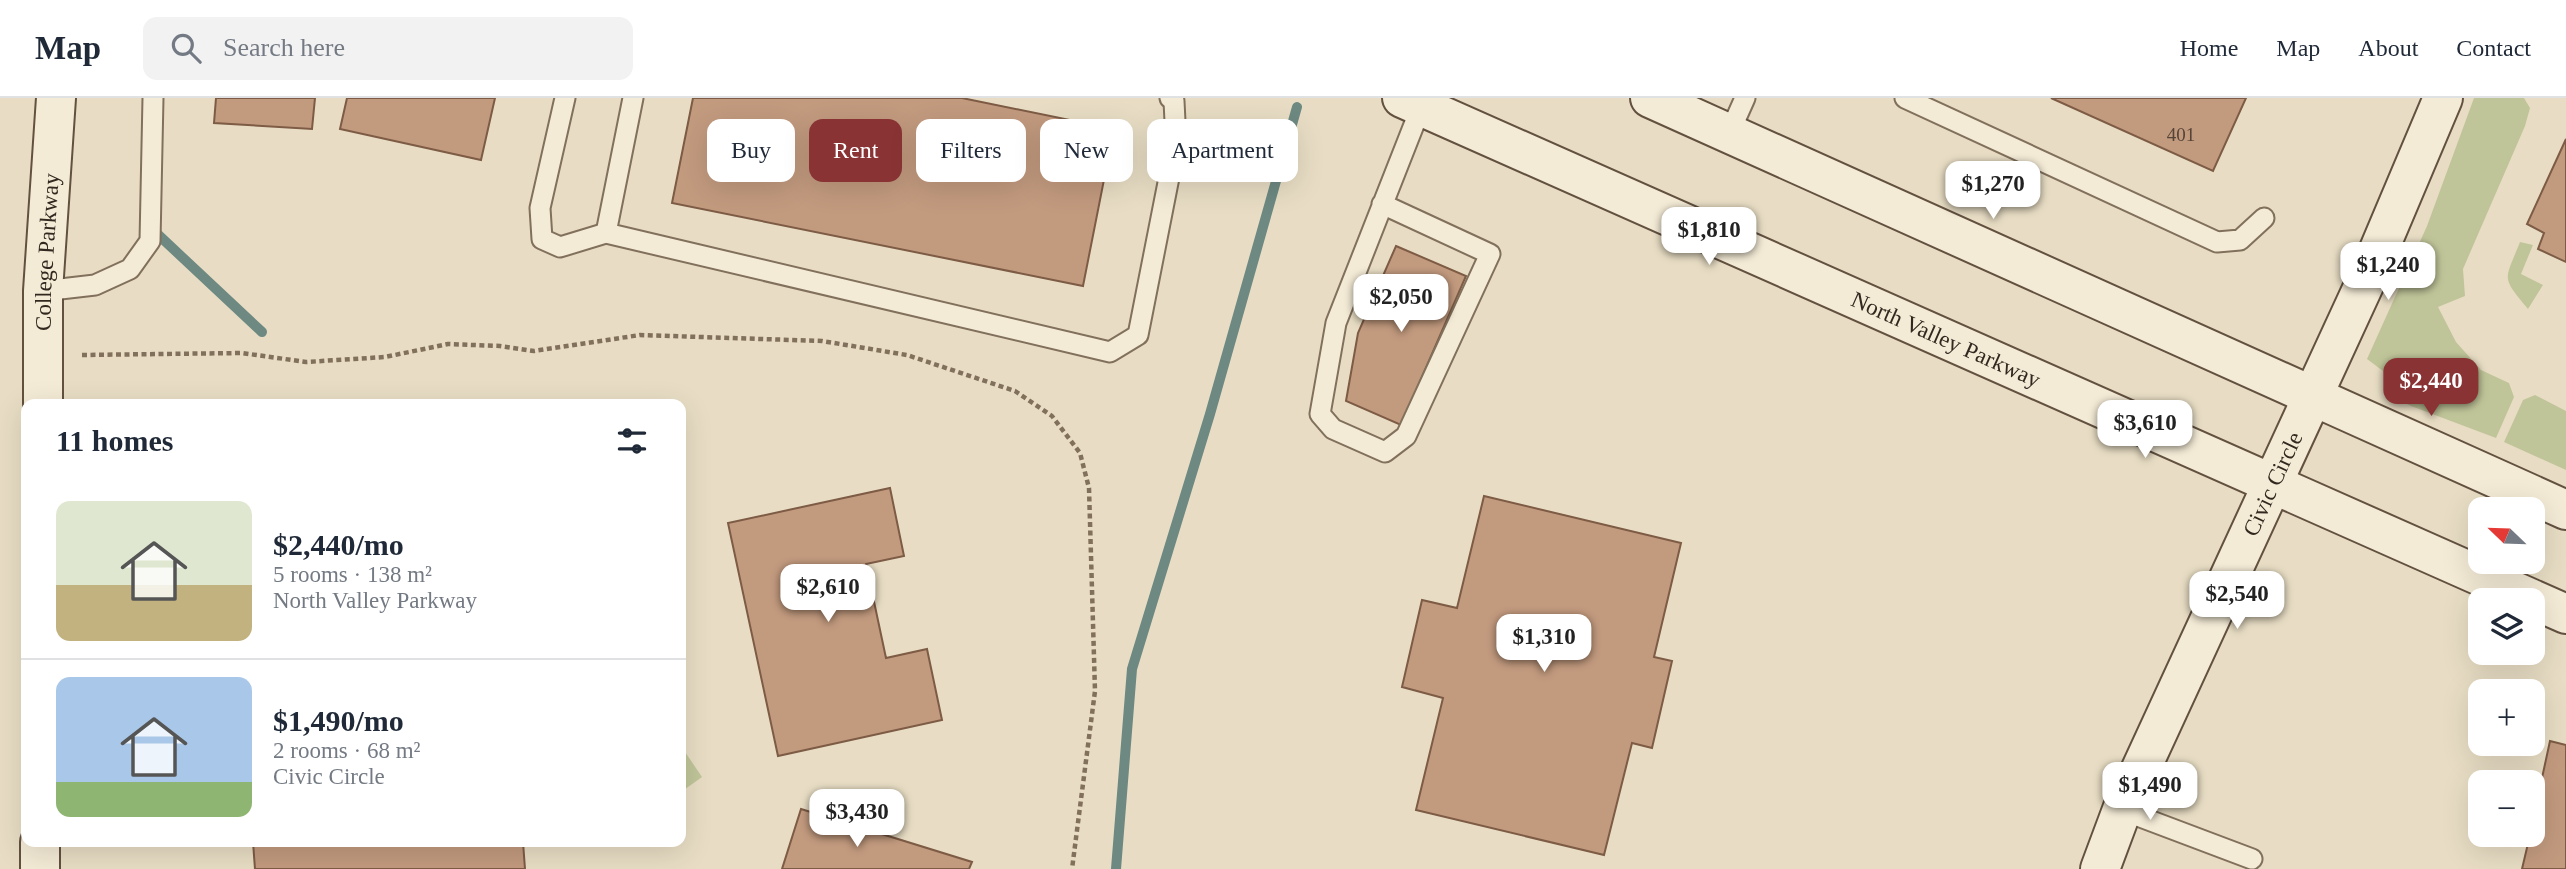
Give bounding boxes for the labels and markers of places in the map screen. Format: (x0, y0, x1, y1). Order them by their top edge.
pin: $1,270 (1936, 162, 2050, 221)
pin: $1,810 (1652, 208, 1766, 267)
pin: $1,240 (2331, 242, 2445, 302)
pin: $2,050 (1344, 274, 1458, 334)
pin: $2,440 (2374, 358, 2488, 418)
pin: $3,610 (2088, 400, 2202, 460)
pin: $2,610 (771, 564, 885, 624)
pin: $2,540 (2180, 572, 2294, 631)
pin: $1,310 (1487, 614, 1601, 674)
pin: $1,490 (2093, 762, 2207, 822)
pin: $3,430 (800, 790, 914, 849)

